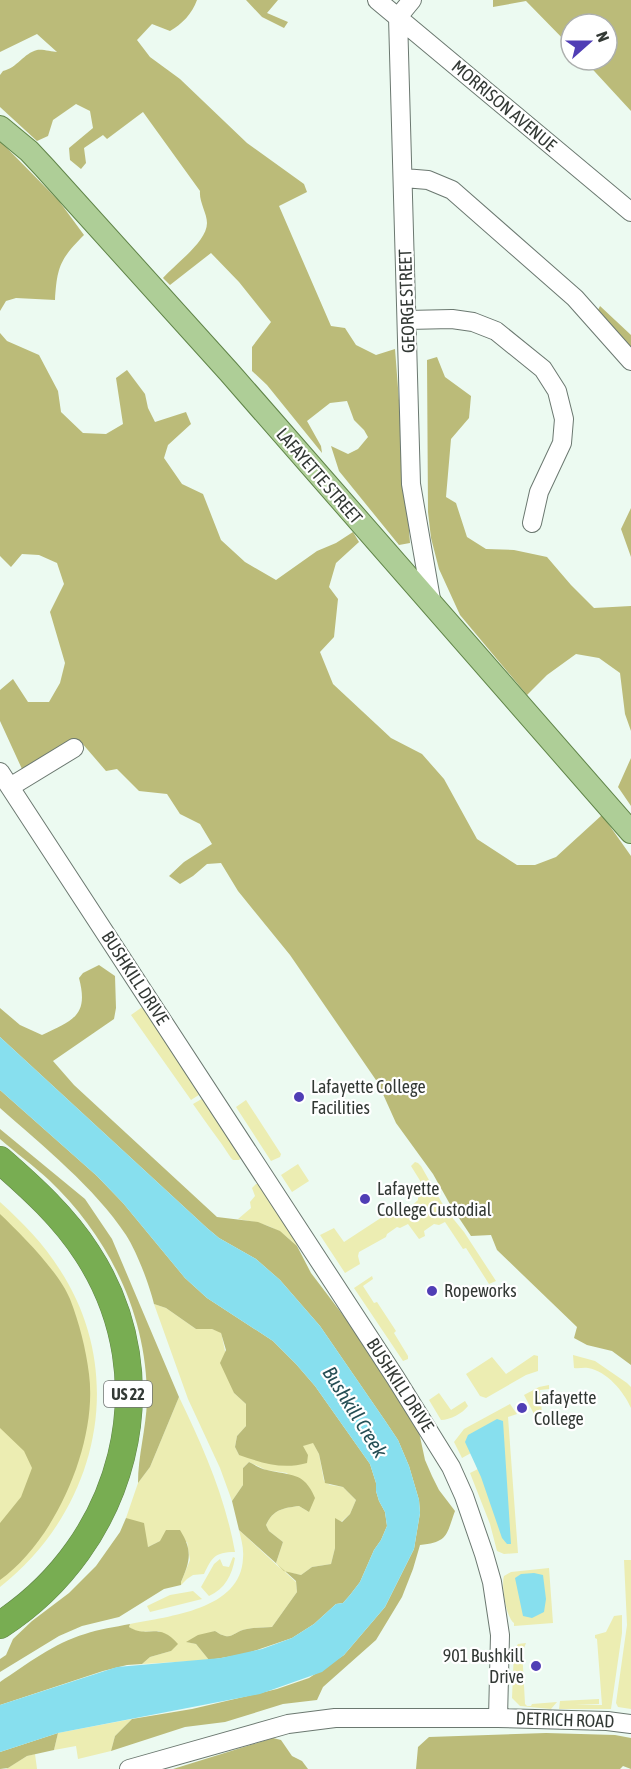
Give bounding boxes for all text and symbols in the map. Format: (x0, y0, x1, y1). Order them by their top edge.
north arrow (559, 12, 619, 72)
text: N (593, 29, 613, 44)
street label: MORRISON AVENUE (448, 56, 561, 156)
street label: GEORGE STREET (394, 249, 419, 353)
street label: LAFAYETTE STREET (272, 424, 367, 528)
street label: BUSHKILL DRIVE (97, 927, 174, 1029)
place label: Lafayette College Facilities (311, 1076, 426, 1118)
marker: Lafayette College Facilities (292, 1090, 306, 1104)
place label: Lafayette College Custodial (377, 1178, 492, 1220)
marker: Lafayette College Custodial (358, 1192, 372, 1206)
place label: Ropeworks (444, 1280, 517, 1301)
marker: Ropeworks (425, 1284, 439, 1298)
street label: BUSHKILL DRIVE (362, 1334, 439, 1436)
water label: Bushkill Creek (318, 1362, 393, 1462)
road number: US 22 (104, 1381, 152, 1407)
place label: Lafayette College (534, 1387, 596, 1429)
marker: Lafayette College (515, 1401, 529, 1415)
place label: 901 Bushkill Drive (443, 1645, 524, 1687)
marker: 901 Bushkill Drive (529, 1659, 543, 1673)
street label: DETRICH ROAD (515, 1707, 615, 1732)

